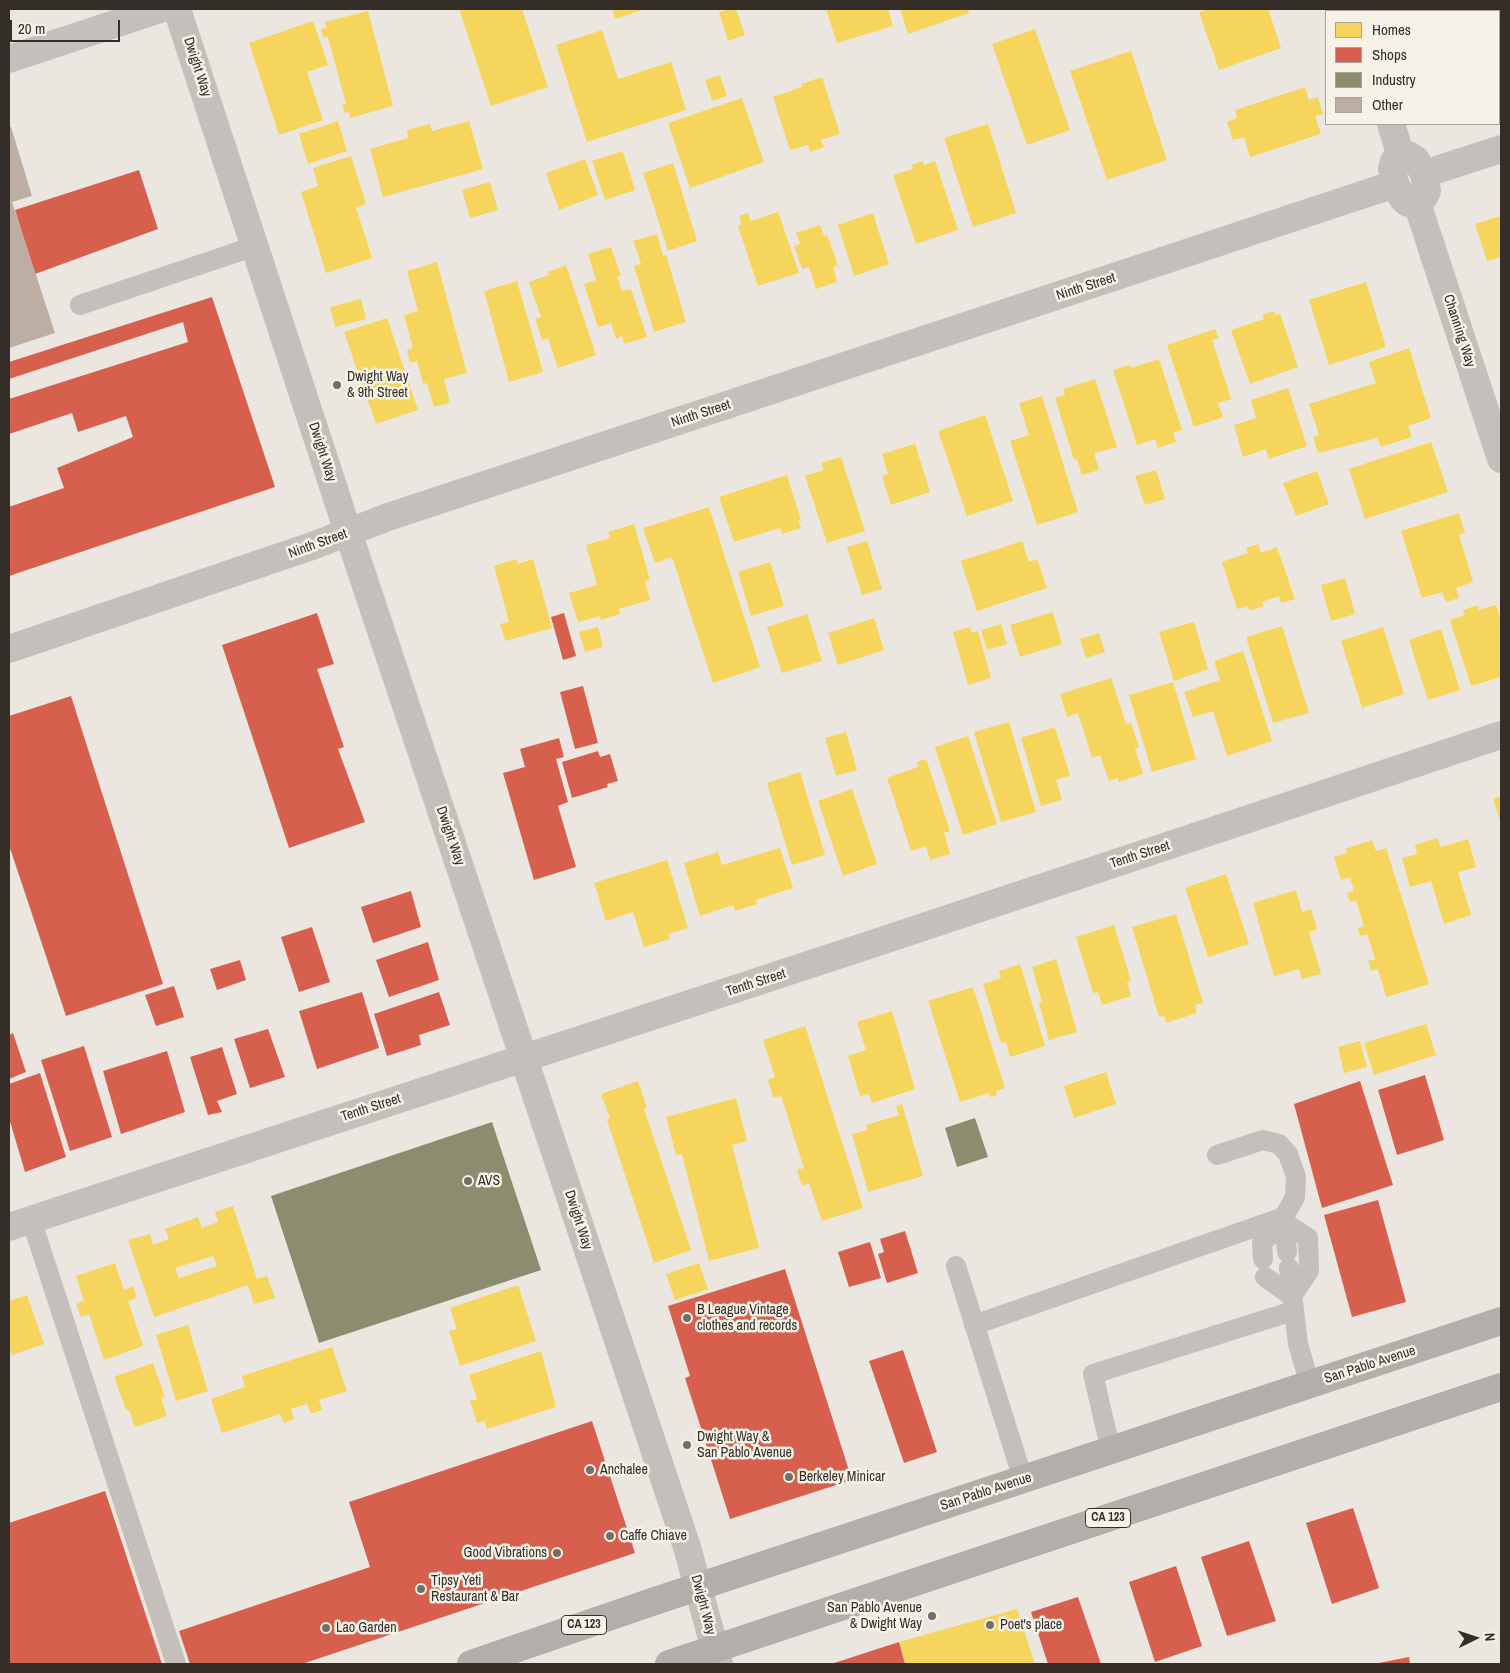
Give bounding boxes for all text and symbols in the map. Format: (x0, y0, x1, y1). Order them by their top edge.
scale bar (12, 10, 122, 42)
legend (1325, 10, 1500, 125)
text: 20 m (18, 18, 45, 39)
text: Homes (1372, 19, 1411, 40)
street label: Dwight Way (180, 35, 214, 99)
text: Shops (1372, 44, 1407, 65)
text: Industry (1372, 69, 1416, 90)
text: Other (1372, 94, 1403, 115)
street label: Ninth Street (1054, 270, 1118, 304)
street label: Channing Way (1439, 292, 1479, 370)
place label: Dwight Way & 9th Street (347, 369, 408, 402)
marker: Dwight Way & 9th Street (331, 379, 343, 391)
street label: Ninth Street (669, 397, 733, 431)
street label: Dwight Way (305, 420, 339, 484)
street label: Ninth Street (286, 526, 350, 562)
street label: Dwight Way (432, 804, 468, 868)
street label: Tenth Street (1108, 837, 1172, 873)
street label: Tenth Street (724, 965, 788, 1001)
street label: Tenth Street (339, 1090, 403, 1126)
place label: AVS (478, 1173, 500, 1189)
marker: AVS (462, 1175, 474, 1187)
street label: Dwight Way (561, 1188, 595, 1252)
place label: B League Vintage clothes and records (697, 1302, 797, 1334)
marker: B League Vintage clothes and records (681, 1312, 693, 1324)
street label: San Pablo Avenue (1322, 1342, 1418, 1388)
place label: Dwight Way & San Pablo Avenue (697, 1429, 792, 1461)
marker: Dwight Way & San Pablo Avenue (681, 1439, 693, 1451)
place label: Anchalee (600, 1462, 648, 1478)
marker: Anchalee (584, 1464, 596, 1476)
place label: Berkeley Minicar (799, 1469, 885, 1485)
street label: San Pablo Avenue (938, 1469, 1034, 1515)
marker: Berkeley Minicar (783, 1471, 795, 1483)
road number: CA 123 (1086, 1509, 1130, 1528)
place label: Caffe Chiave (620, 1528, 687, 1544)
marker: Caffe Chiave (604, 1530, 616, 1542)
place label: Good Vibrations (464, 1545, 547, 1561)
marker: Good Vibrations (551, 1547, 563, 1559)
place label: Tipsy Yeti Restaurant & Bar (431, 1573, 519, 1605)
street label: Dwight Way (687, 1573, 719, 1637)
marker: Tipsy Yeti Restaurant & Bar (415, 1583, 427, 1595)
place label: San Pablo Avenue & Dwight Way (827, 1600, 922, 1632)
marker: San Pablo Avenue & Dwight Way (926, 1610, 938, 1622)
north arrow (1450, 1613, 1500, 1663)
road number: CA 123 (562, 1616, 606, 1634)
place label: Poet's place (1000, 1617, 1062, 1633)
marker: Poet's place (984, 1619, 996, 1631)
place label: Lao Garden (336, 1620, 397, 1636)
marker: Lao Garden (320, 1622, 332, 1634)
text: N (1481, 1632, 1499, 1642)

